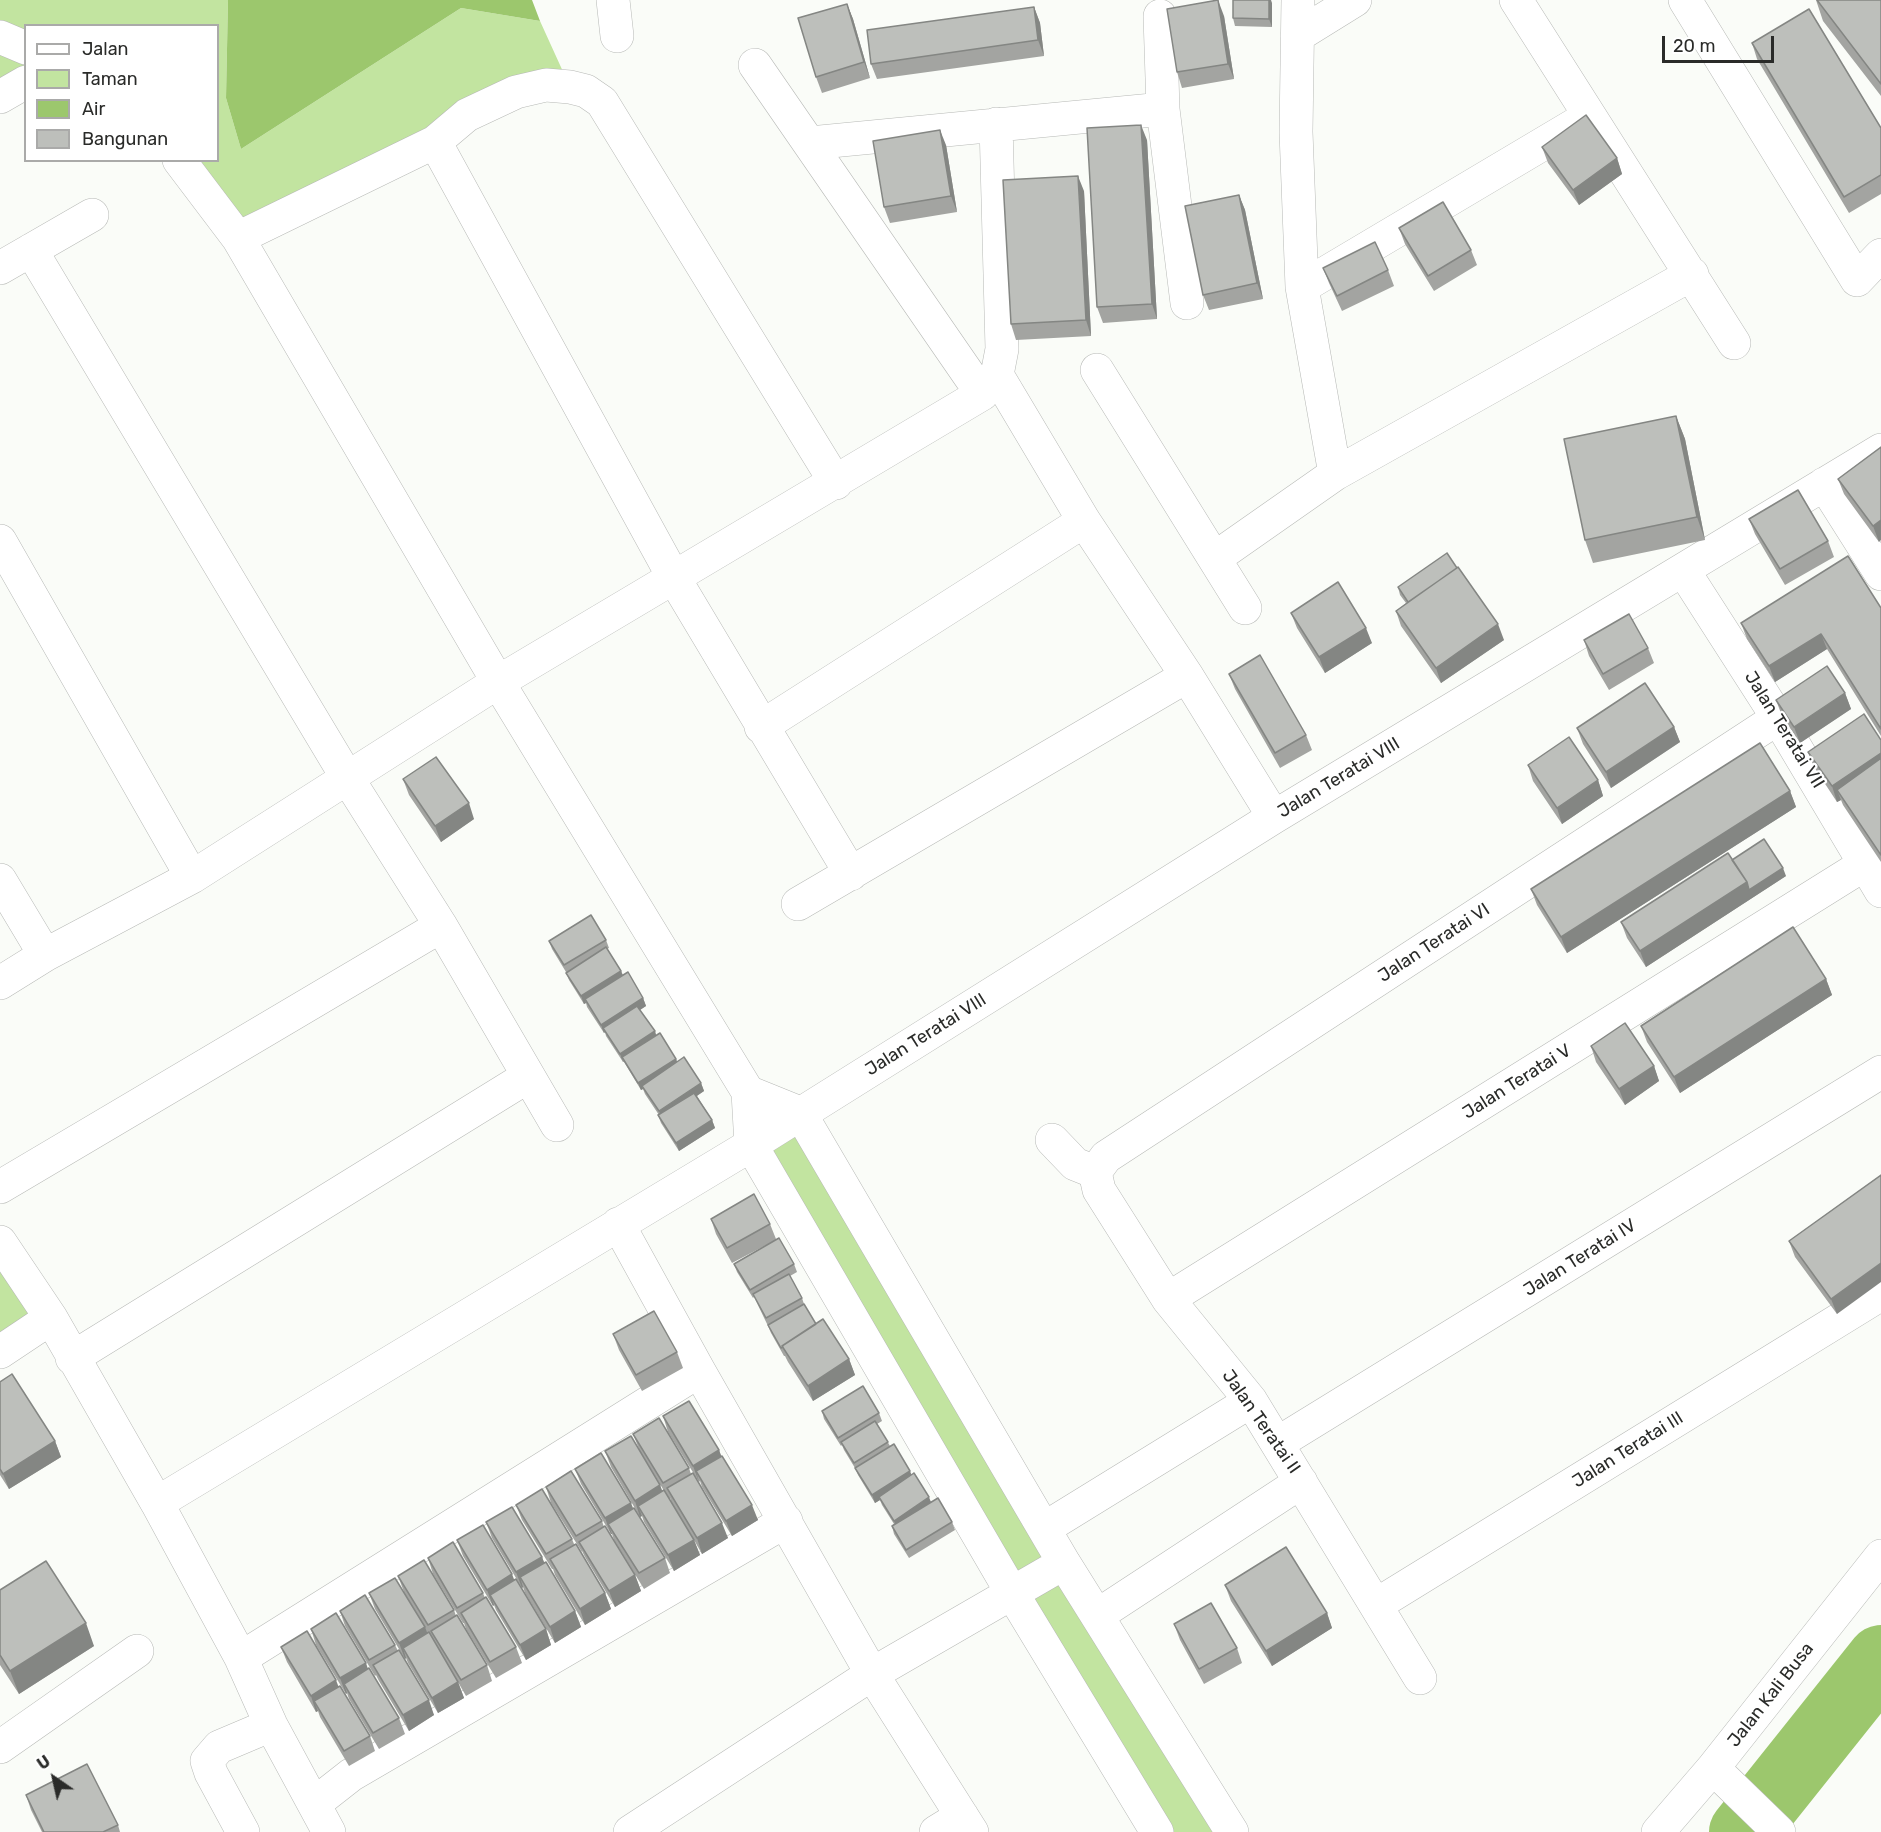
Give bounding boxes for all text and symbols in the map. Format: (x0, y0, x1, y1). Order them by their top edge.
legend (24, 24, 219, 162)
scale bar (1665, 24, 1778, 62)
text: 20 m (1673, 35, 1715, 57)
text: Jalan (82, 38, 129, 60)
text: Taman (82, 68, 138, 90)
text: Air (82, 98, 105, 120)
text: Bangunan (82, 128, 168, 150)
street label: Jalan Teratai VII (1739, 668, 1829, 792)
street label: Jalan Teratai VIII (1274, 733, 1404, 823)
street label: Jalan Teratai VI (1374, 899, 1494, 987)
street label: Jalan Teratai VIII (862, 989, 990, 1081)
street label: Jalan Teratai V (1459, 1040, 1575, 1124)
street label: Jalan Teratai IV (1520, 1215, 1640, 1301)
street label: Jalan Teratai II (1217, 1366, 1305, 1478)
street label: Jalan Teratai III (1569, 1407, 1687, 1493)
street label: Jalan Kali Busa (1724, 1638, 1818, 1752)
north arrow (24, 1748, 84, 1808)
text: U (34, 1752, 54, 1774)

